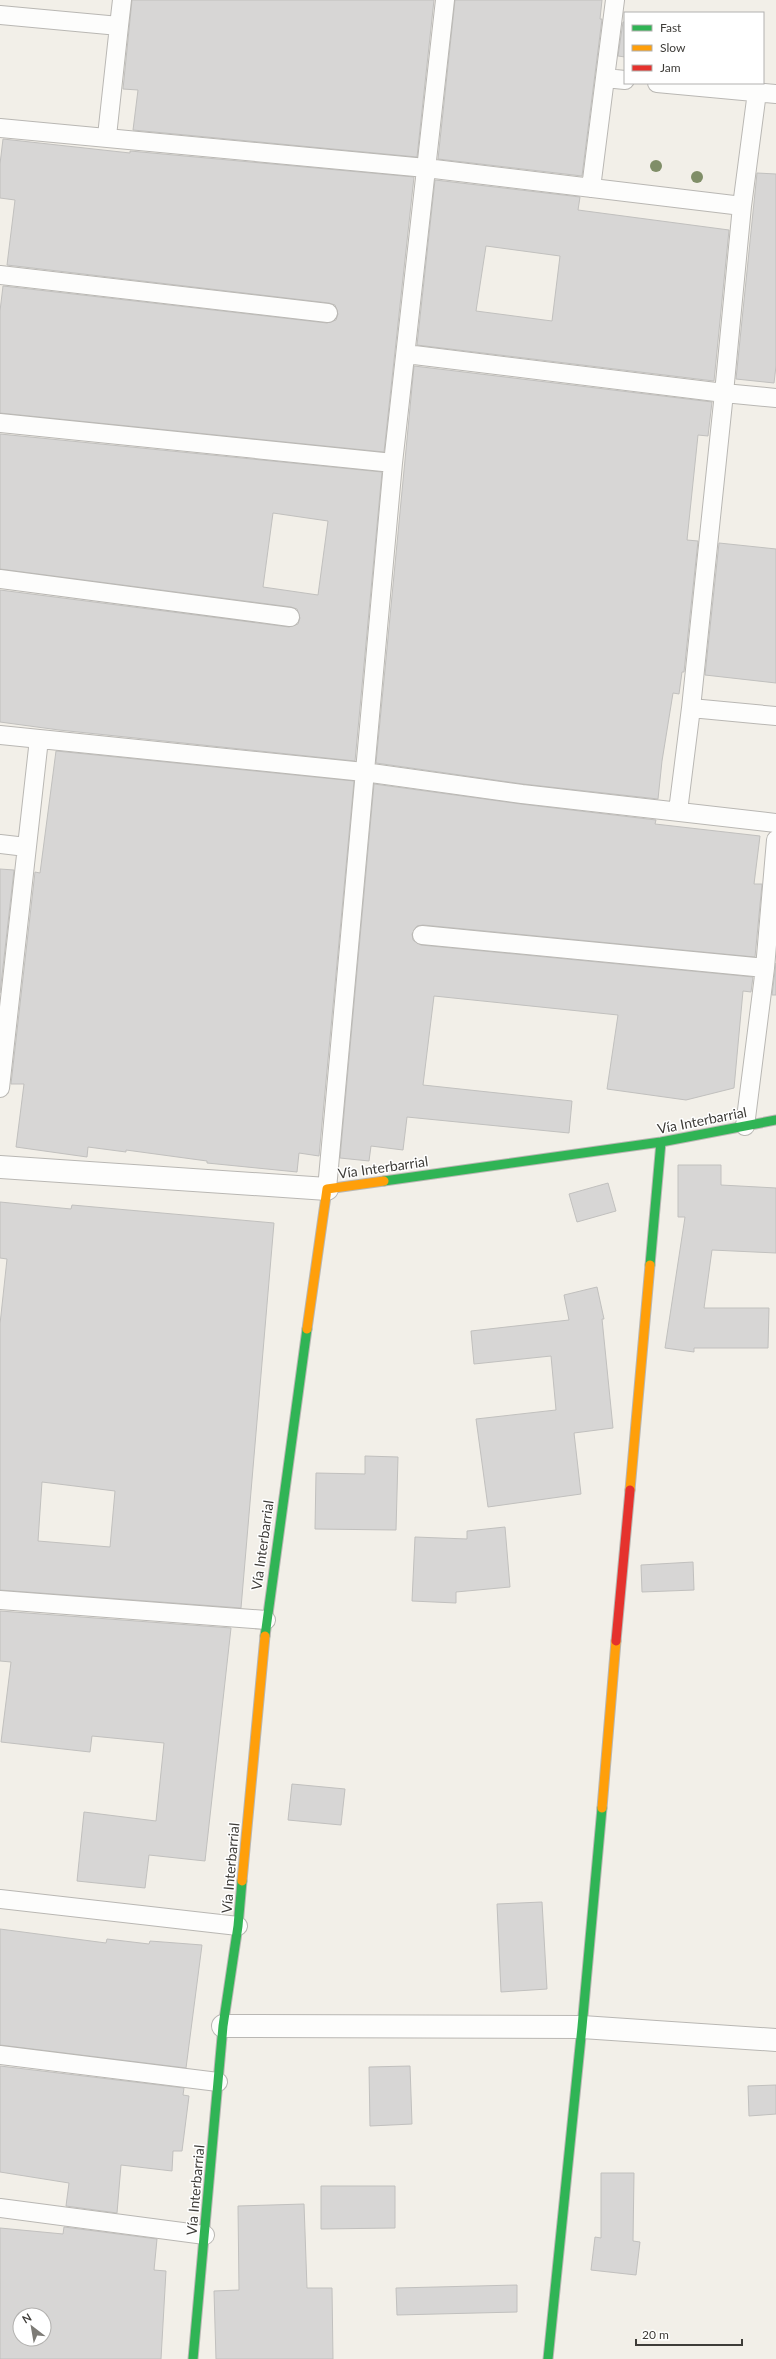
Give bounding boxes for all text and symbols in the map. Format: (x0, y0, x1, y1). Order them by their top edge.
legend (624, 12, 764, 84)
text: Fast (660, 20, 682, 35)
text: Slow (660, 40, 686, 55)
text: Jam (660, 60, 681, 75)
street label: Vía Interbarrial (656, 1103, 748, 1137)
street label: Vía Interbarrial (337, 1152, 429, 1182)
street label: Vía Interbarrial (247, 1499, 277, 1591)
street label: Vía Interbarrial (218, 1822, 242, 1914)
street label: Vía Interbarrial (183, 2144, 207, 2236)
north arrow (12, 2307, 52, 2347)
text: N (20, 2310, 34, 2326)
scale bar (636, 2321, 742, 2347)
text: 20 m (642, 2327, 669, 2342)

